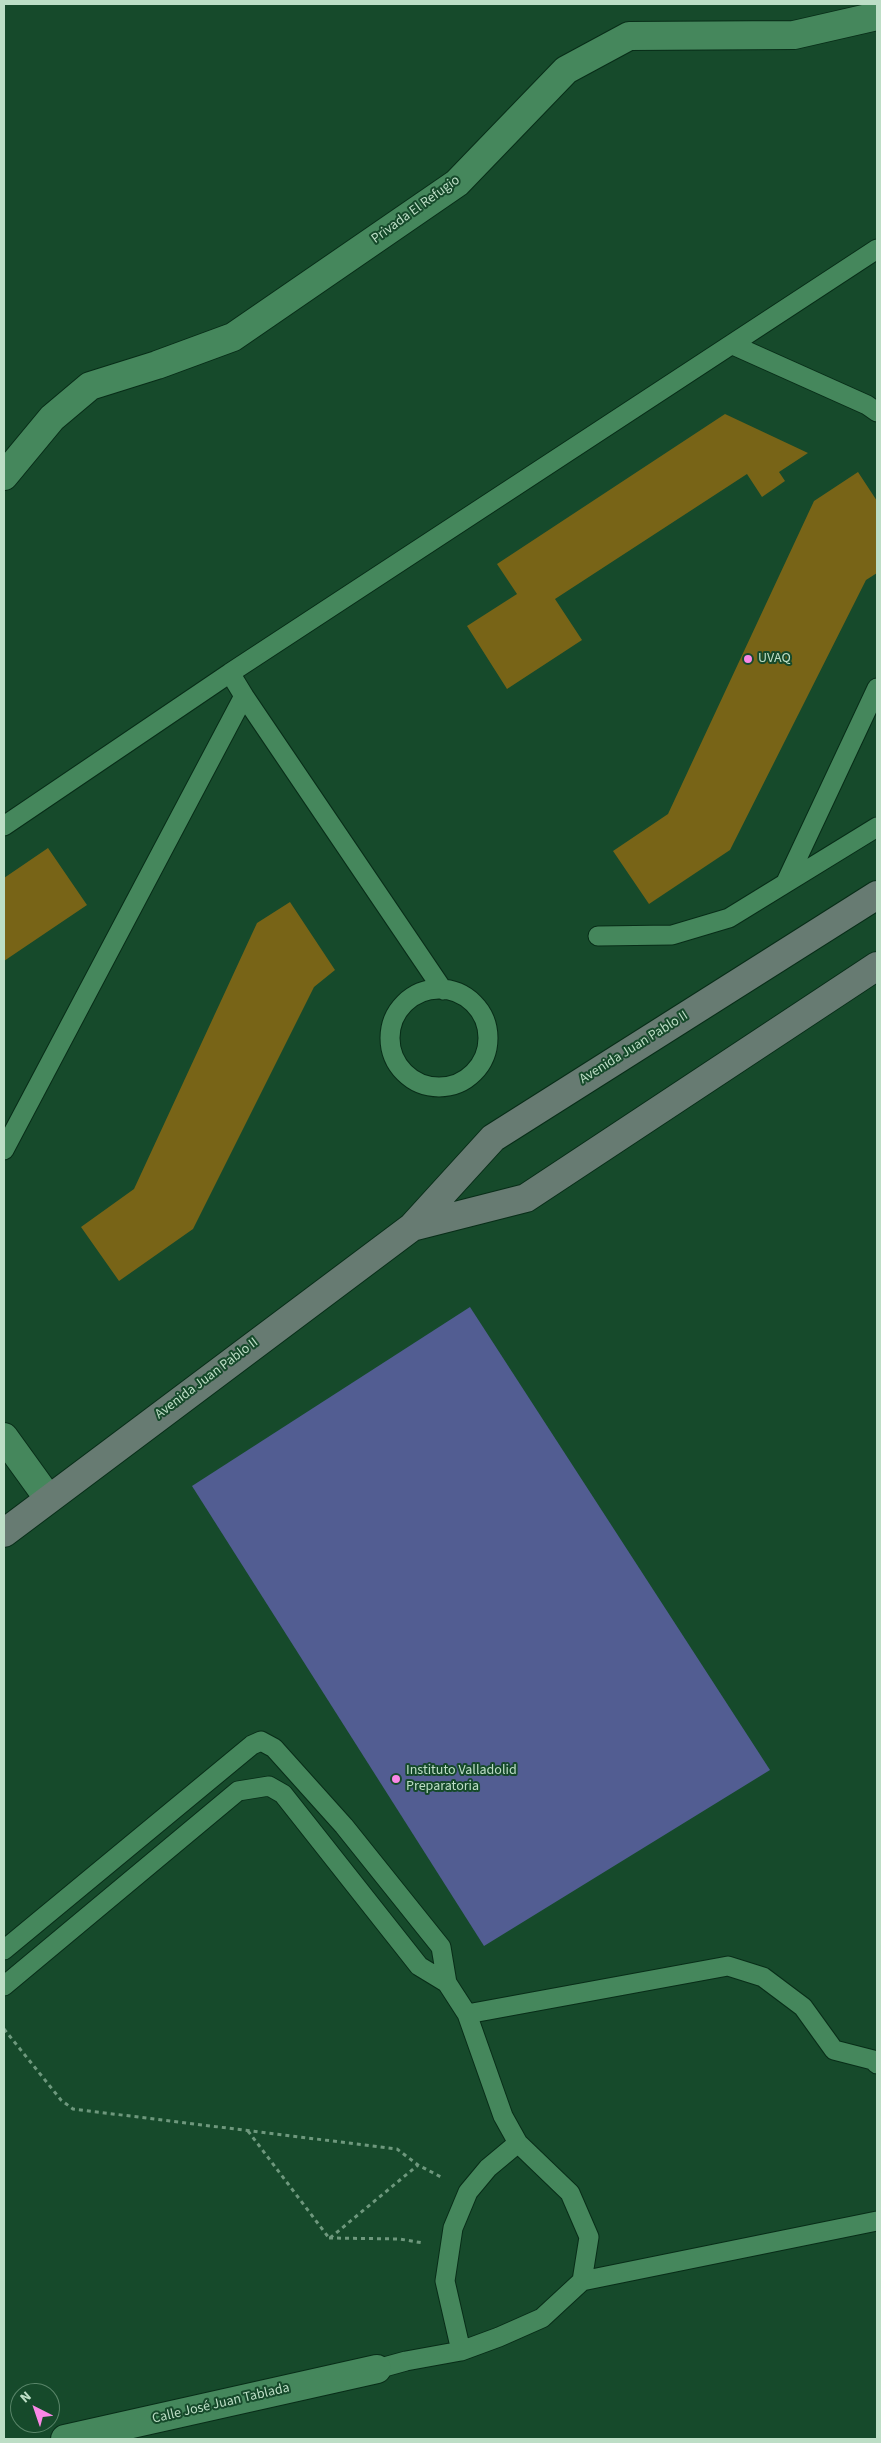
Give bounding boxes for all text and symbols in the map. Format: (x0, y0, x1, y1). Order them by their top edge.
street label: Privada El Refugio (368, 172, 464, 248)
place label: UVAQ (758, 651, 791, 667)
marker: UVAQ (742, 653, 754, 665)
street label: Avenida Juan Pablo II (577, 1008, 691, 1088)
street label: Avenida Juan Pablo II (152, 1335, 262, 1423)
place label: Instituto Valladolid Preparatoria (406, 1763, 517, 1795)
marker: Instituto Valladolid Preparatoria (390, 1773, 402, 1785)
street label: Calle José Juan Tablada (151, 2380, 291, 2428)
north arrow (10, 2383, 60, 2433)
text: N (16, 2387, 36, 2408)

